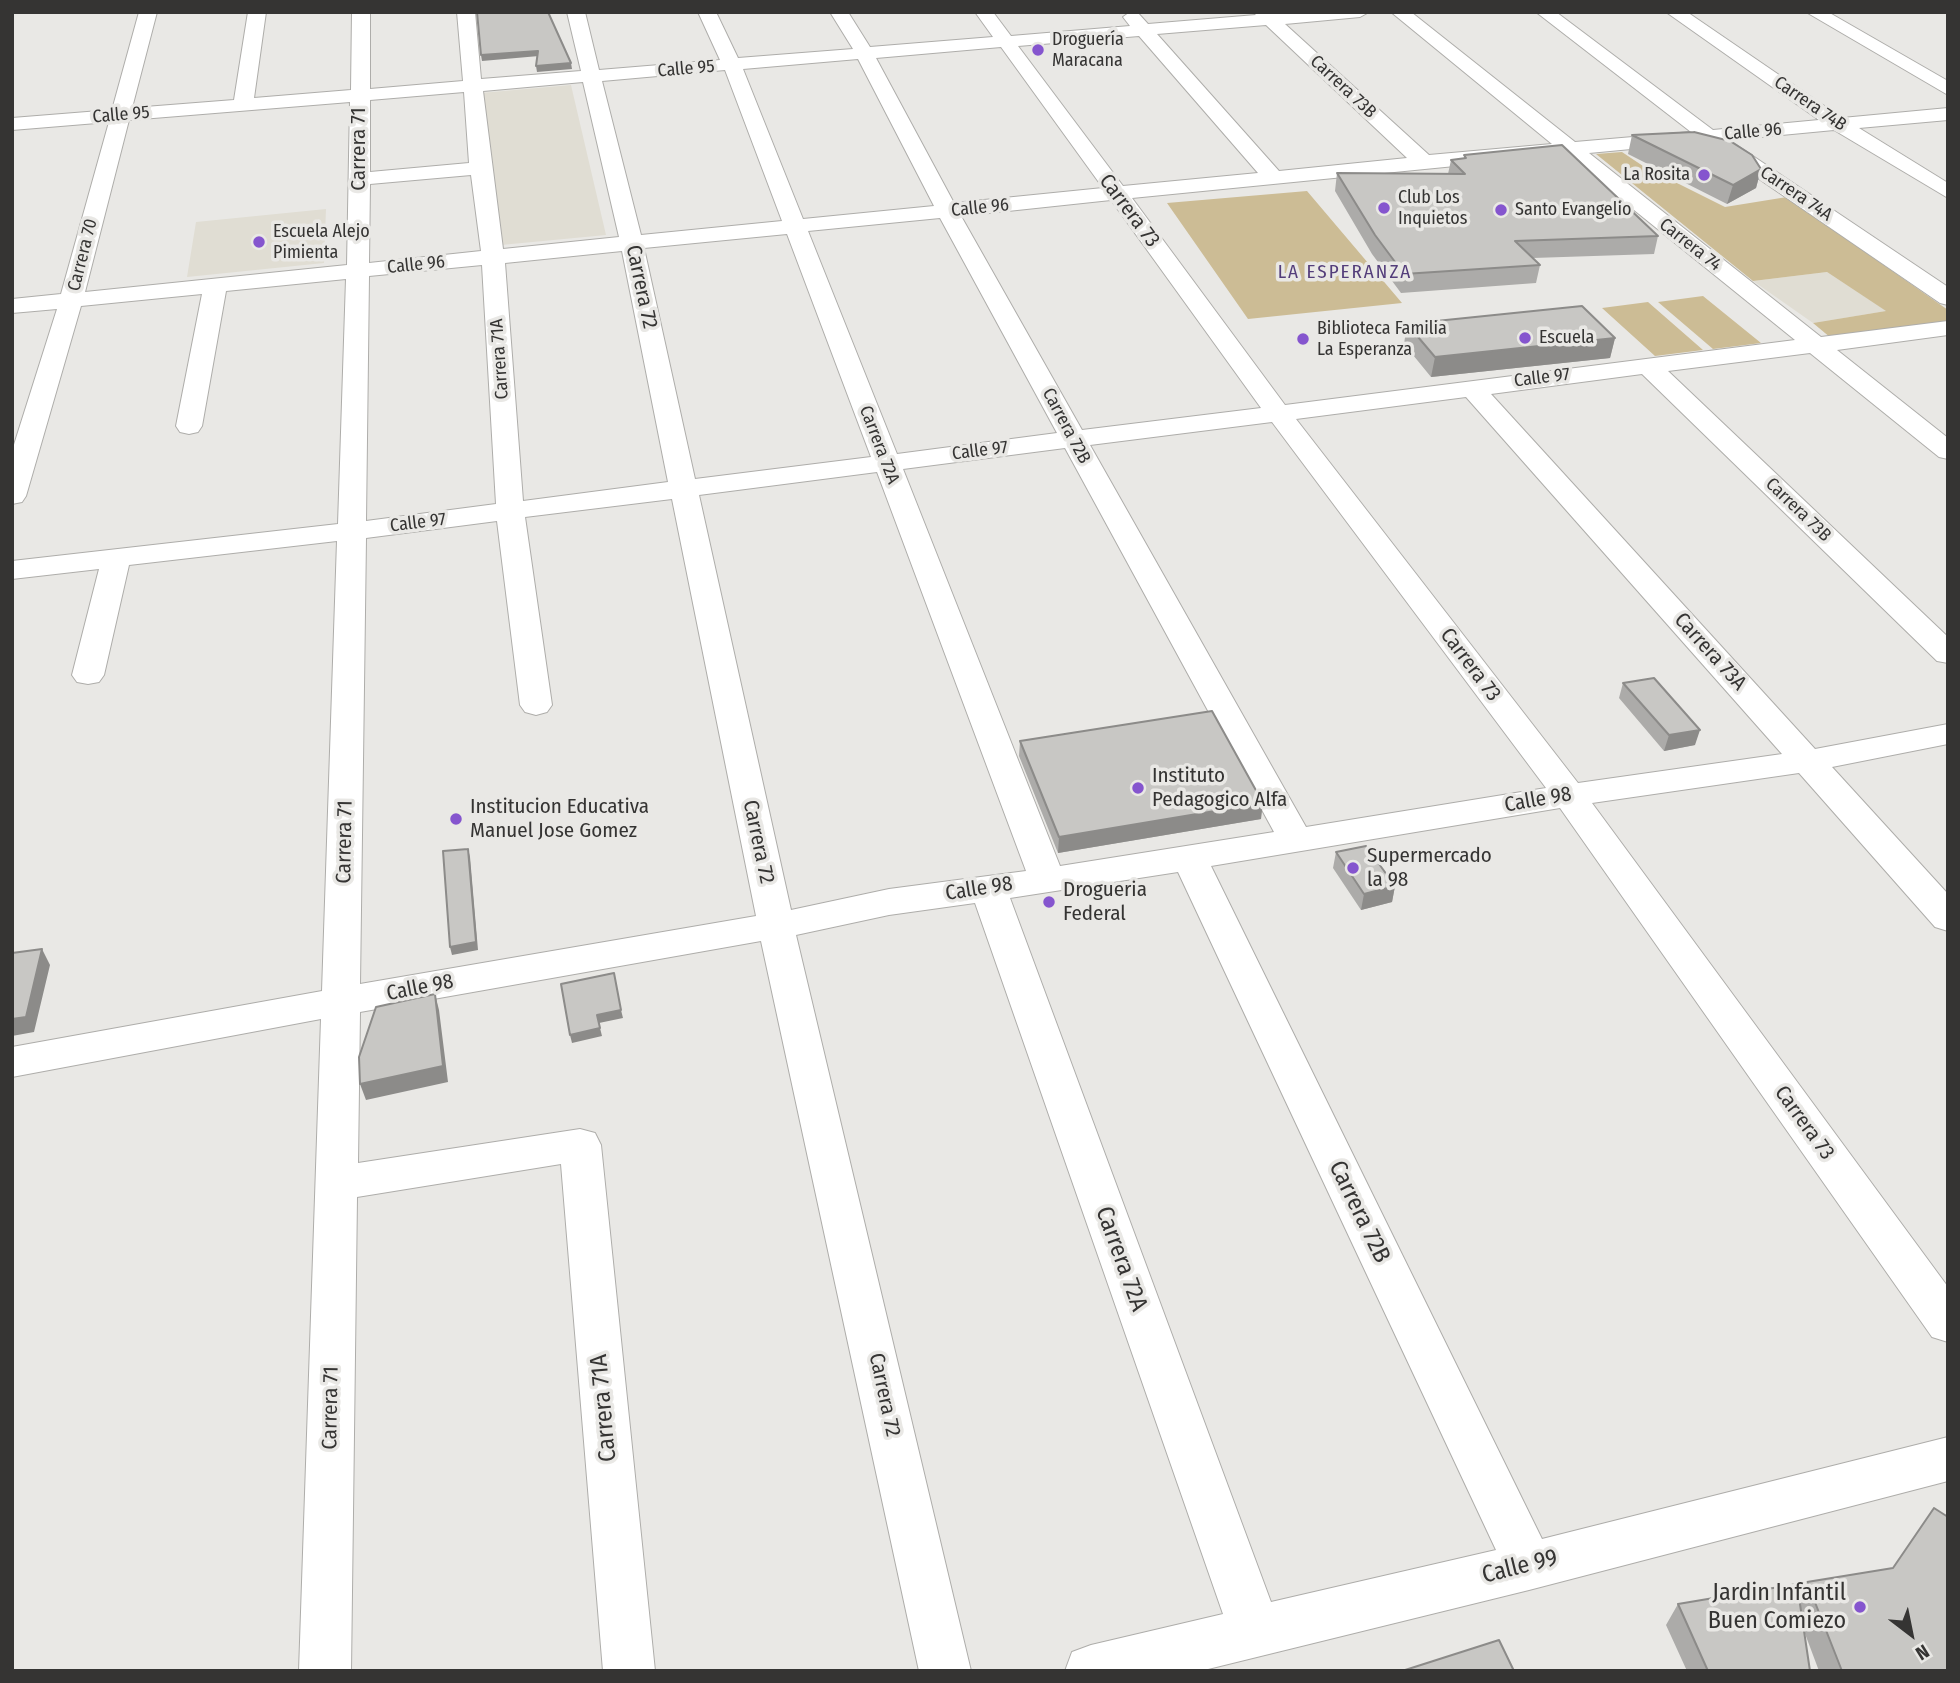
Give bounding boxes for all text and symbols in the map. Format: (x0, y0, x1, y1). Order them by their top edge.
place label: Droguería Maracana (1052, 29, 1124, 72)
marker: Droguería Maracana (1030, 42, 1046, 58)
street label: Carrera 73B (1305, 51, 1381, 123)
street label: Calle 95 (657, 56, 715, 82)
street label: Carrera 74B (1770, 72, 1850, 136)
street label: Calle 95 (92, 102, 150, 128)
street label: Carrera 71 (346, 107, 372, 191)
street label: Calle 96 (1723, 119, 1783, 145)
street label: Carrera 74A (1756, 162, 1836, 226)
place label: La Rosita (1623, 164, 1690, 186)
marker: La Rosita (1696, 167, 1712, 183)
street label: Carrera 73 (1093, 170, 1165, 252)
place label: Club Los Inquietos (1398, 187, 1467, 230)
street label: Calle 96 (950, 194, 1010, 222)
place label: Santo Evangelio (1515, 199, 1632, 221)
marker: Club Los Inquietos (1376, 200, 1392, 216)
marker: Santo Evangelio (1493, 202, 1509, 218)
street label: Carrera 74 (1655, 214, 1725, 276)
street label: Carrera 70 (64, 216, 102, 294)
place label: Escuela Alejo Pimienta (273, 221, 370, 264)
marker: Escuela Alejo Pimienta (251, 234, 267, 250)
street label: Carrera 72 (620, 243, 662, 331)
street label: Calle 96 (386, 251, 446, 279)
district label: LA ESPERANZA (1279, 262, 1411, 284)
street label: Carrera 71A (486, 318, 514, 400)
place label: Biblioteca Familia La Esperanza (1317, 318, 1447, 360)
place label: Escuela (1539, 327, 1594, 349)
marker: Escuela (1517, 330, 1533, 346)
marker: Biblioteca Familia La Esperanza (1295, 331, 1311, 347)
street label: Calle 97 (1513, 364, 1571, 392)
street label: Carrera 72B (1037, 385, 1095, 467)
street label: Carrera 72A (854, 403, 904, 487)
street label: Calle 97 (951, 437, 1009, 465)
street label: Carrera 73B (1761, 474, 1835, 546)
street label: Calle 97 (389, 509, 447, 537)
street label: Carrera 73A (1669, 608, 1751, 696)
street label: Carrera 73 (1434, 624, 1506, 706)
place label: Instituto Pedagogico Alfa (1152, 763, 1287, 813)
marker: Instituto Pedagogico Alfa (1130, 780, 1146, 796)
street label: Calle 98 (1503, 782, 1573, 818)
place label: Institucion Educativa Manuel Jose Gomez (470, 794, 649, 844)
street label: Carrera 72 (737, 798, 779, 886)
street label: Carrera 71 (332, 800, 358, 884)
marker: Institucion Educativa Manuel Jose Gomez (448, 811, 464, 827)
place label: Supermercado la 98 (1367, 843, 1492, 893)
marker: Supermercado la 98 (1345, 860, 1361, 876)
street label: Calle 98 (944, 871, 1014, 907)
place label: Drogueria Federal (1063, 877, 1147, 927)
marker: Drogueria Federal (1041, 894, 1057, 910)
street label: Calle 98 (384, 969, 456, 1007)
street label: Carrera 73 (1769, 1081, 1839, 1165)
street label: Carrera 72B (1322, 1156, 1396, 1268)
street label: Carrera 72A (1089, 1203, 1153, 1315)
street label: Carrera 72 (863, 1351, 905, 1439)
street label: Carrera 71A (585, 1353, 623, 1463)
street label: Carrera 71 (318, 1366, 344, 1450)
street label: Calle 99 (1479, 1544, 1561, 1590)
place label: Jardin Infantil Buen Comiezo (1708, 1579, 1846, 1635)
marker: Jardin Infantil Buen Comiezo (1852, 1599, 1868, 1615)
north arrow (1876, 1599, 1946, 1669)
text: N (1911, 1639, 1933, 1665)

